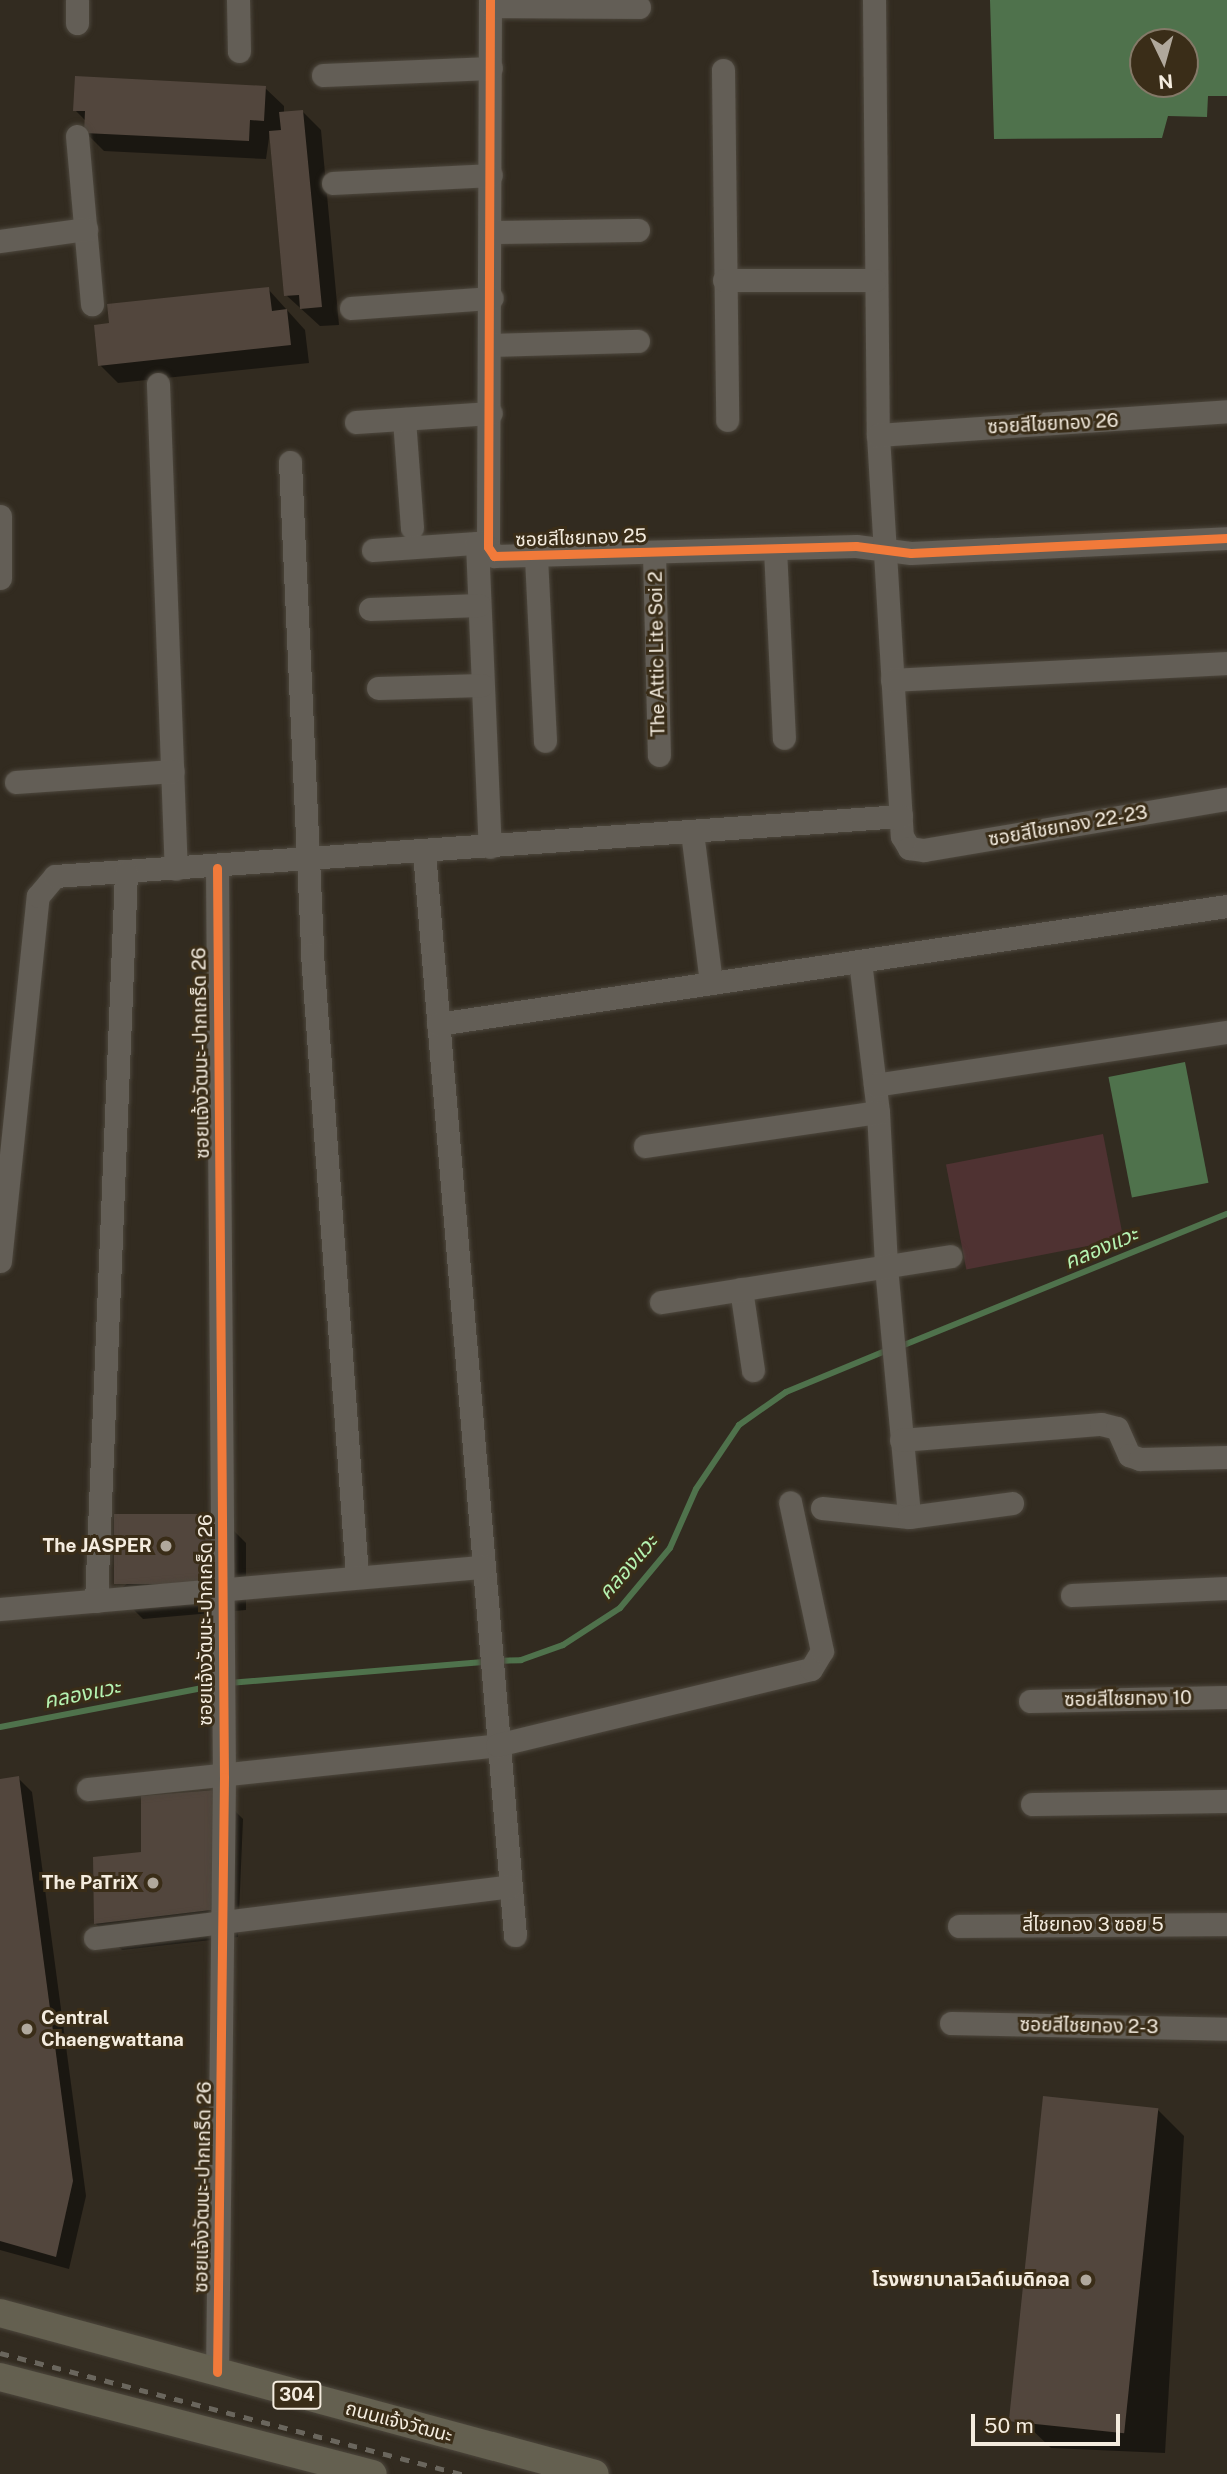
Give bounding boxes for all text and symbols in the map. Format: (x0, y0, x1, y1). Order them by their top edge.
north arrow (1129, 28, 1199, 98)
text: N (1157, 70, 1174, 94)
street label: ซอยสีไชยทอง 26 (987, 409, 1119, 439)
street label: ซอยสีไชยทอง 25 (515, 524, 647, 552)
street label: The Attic Lite Soi 2 (644, 571, 670, 737)
street label: ซอยสีไชยทอง 22-23 (987, 801, 1149, 851)
street label: ซอยแจ้งวัฒนะ-ปากเกร็ด 26 (188, 947, 214, 1159)
water label: คลองแวะ (1060, 1221, 1142, 1275)
street label: ซอยแจ้งวัฒนะ-ปากเกร็ด 26 (195, 1514, 217, 1726)
water label: คลองแวะ (593, 1530, 663, 1604)
place label: The JASPER (43, 1535, 152, 1557)
marker: The JASPER (158, 1538, 174, 1554)
water label: คลองแวะ (42, 1674, 122, 1714)
street label: ซอยสีไชยทอง 10 (1064, 1686, 1192, 1712)
place label: The PaTriX (42, 1872, 139, 1894)
marker: The PaTriX (145, 1875, 161, 1891)
street label: สี่ไชยทอง 3 ซอย 5 (1022, 1914, 1164, 1936)
place label: Central Chaengwattana (41, 2007, 184, 2051)
street label: ซอยสีไชยทอง 2-3 (1019, 2013, 1159, 2039)
marker: Central Chaengwattana (19, 2021, 35, 2037)
street label: ซอยแจ้งวัฒนะ-ปากเกร็ด 26 (190, 2081, 216, 2293)
place label: โรงพยาบาลเวิลด์เมดิคอล (872, 2269, 1070, 2291)
marker: โรงพยาบาลเวิลด์เมดิคอล (1076, 2270, 1096, 2290)
road number: 304 (271, 2381, 323, 2410)
street label: ถนนแจ้งวัฒนะ (343, 2397, 455, 2447)
scale bar (975, 2400, 1124, 2444)
text: 50 m (984, 2413, 1034, 2438)

